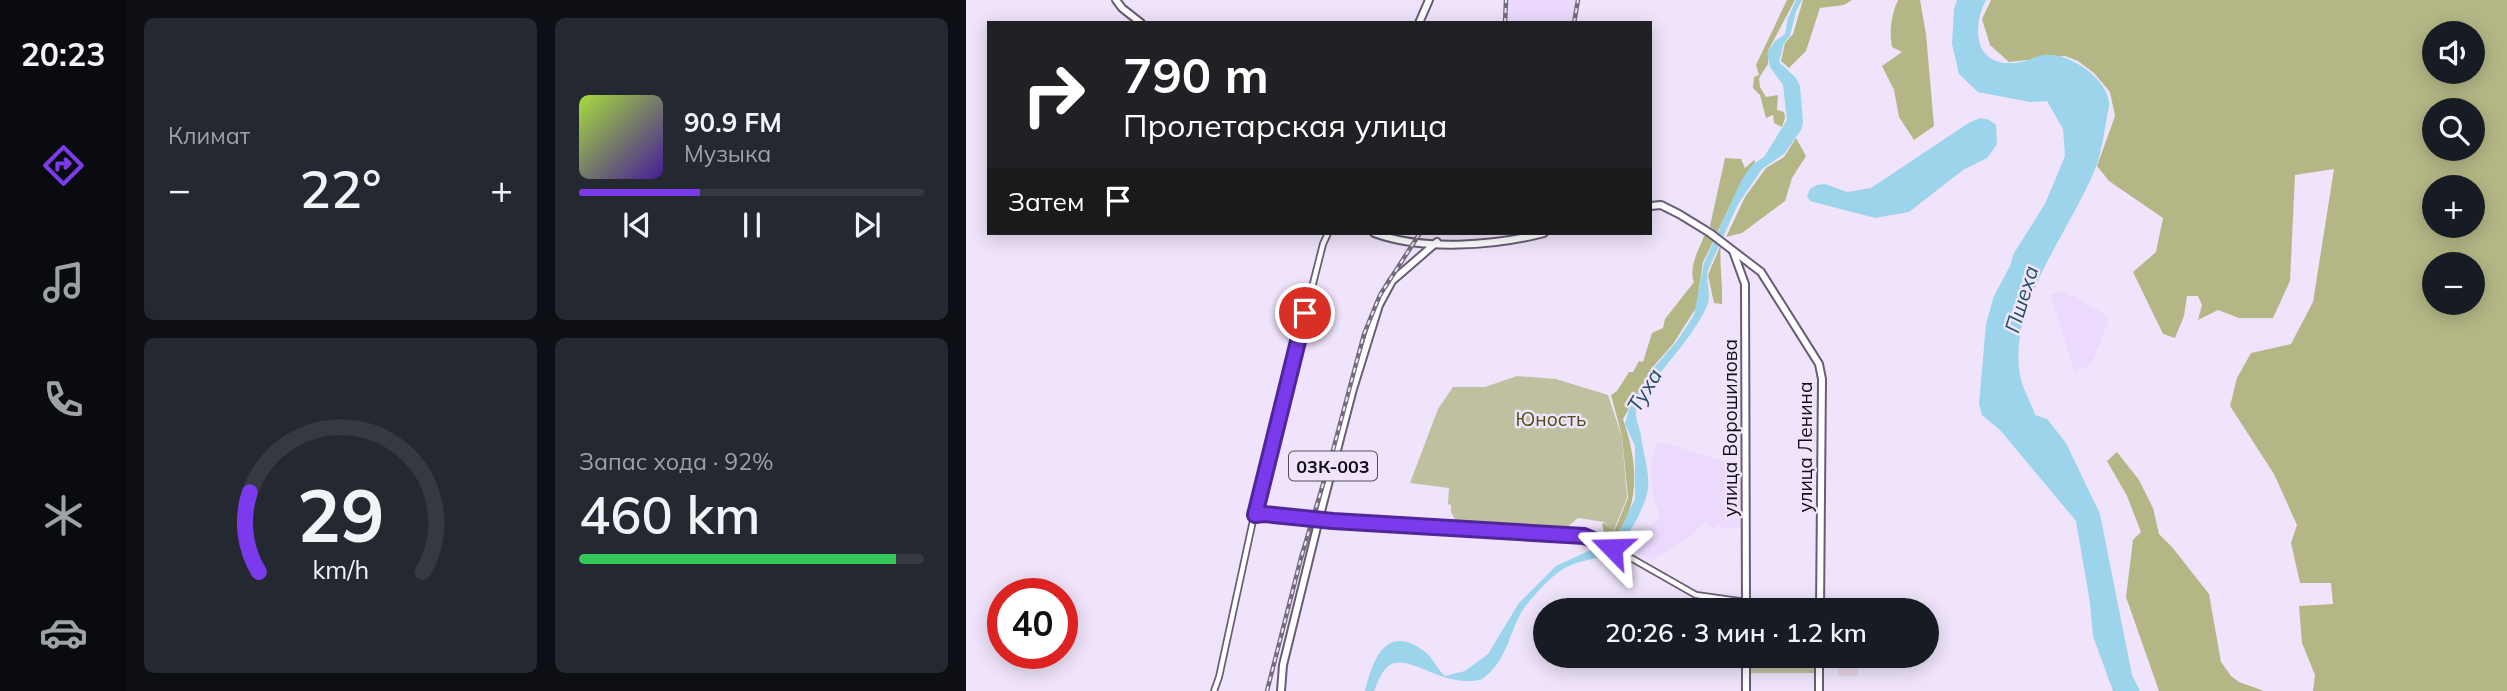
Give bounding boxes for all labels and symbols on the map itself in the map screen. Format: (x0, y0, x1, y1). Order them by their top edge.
water label: Пшеха (1999, 262, 2044, 336)
pin (1275, 283, 1335, 343)
street label: улица Ворошилова (1718, 339, 1742, 517)
water label: Туха (1621, 363, 1667, 417)
street label: улица Ленина (1793, 382, 1817, 512)
park label: Юность (1516, 407, 1586, 431)
road number: 03К-003 (1289, 452, 1377, 480)
position arrow (1575, 511, 1649, 585)
speed limit sign: 40 (987, 578, 1078, 669)

